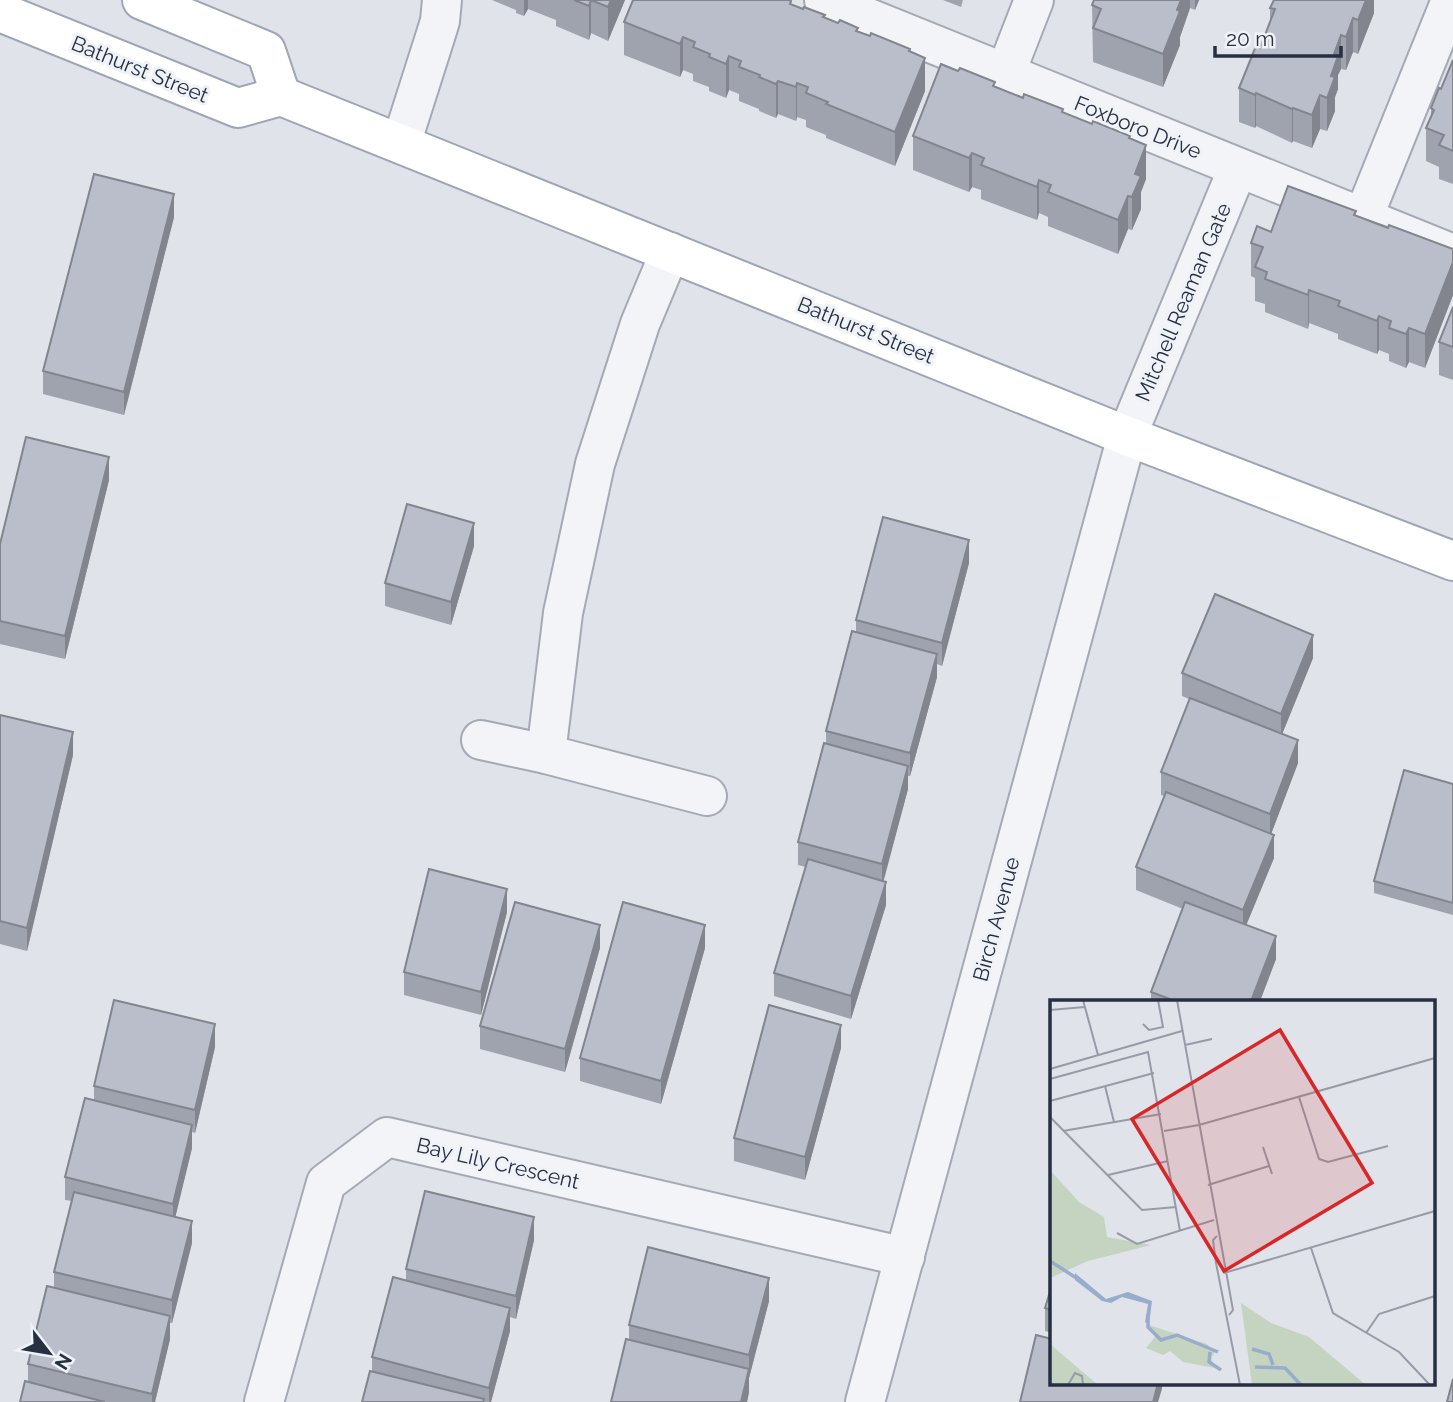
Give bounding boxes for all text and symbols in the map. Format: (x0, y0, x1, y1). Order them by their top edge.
scale bar (1215, 14, 1341, 58)
text: 20 m (1226, 26, 1274, 51)
street label: Bathurst Street (68, 30, 212, 108)
street label: Foxboro Drive (1071, 90, 1205, 164)
street label: Mitchell Reaman Gate (1130, 199, 1236, 405)
street label: Bathurst Street (794, 291, 938, 369)
street label: Birch Avenue (967, 854, 1025, 984)
inset map (1050, 1000, 1436, 1384)
street label: Bay Lily Crescent (414, 1132, 582, 1194)
north arrow (14, 1318, 84, 1388)
text: N (50, 1350, 77, 1374)

